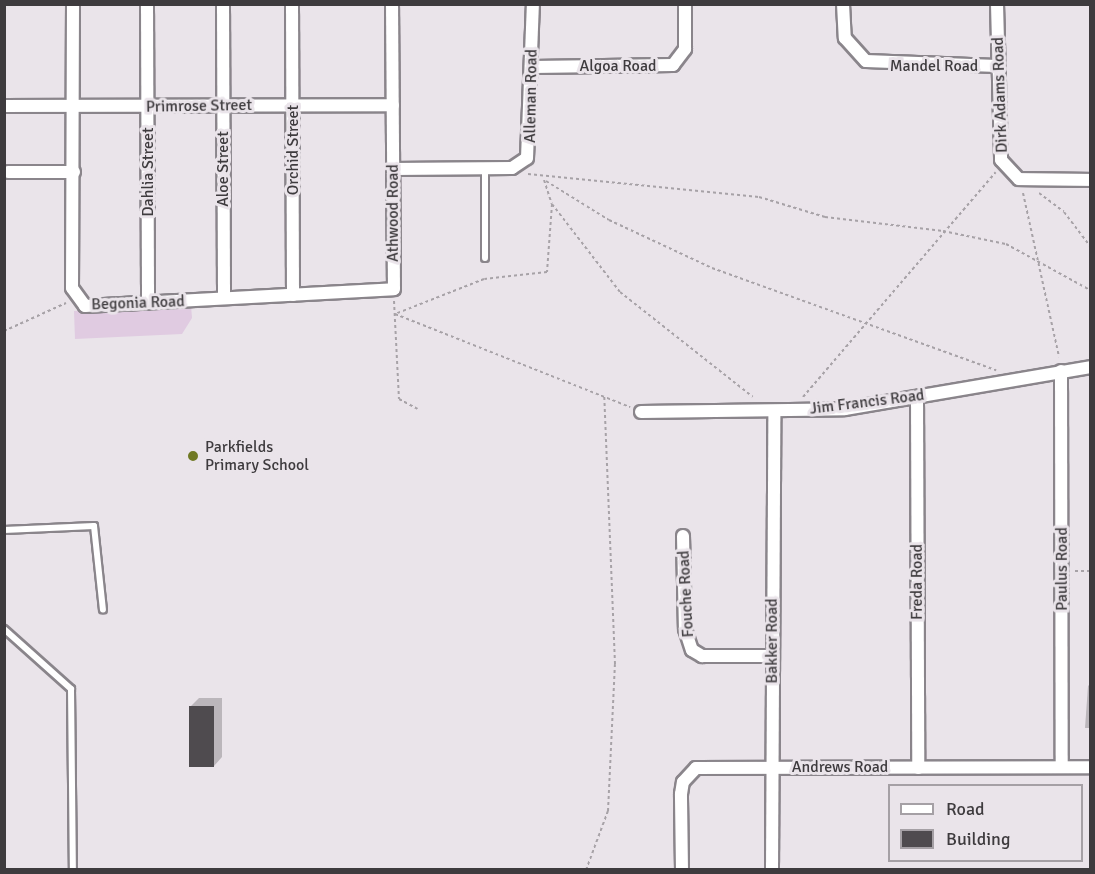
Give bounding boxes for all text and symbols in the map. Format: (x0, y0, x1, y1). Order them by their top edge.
street label: Dirk Adams Road (988, 37, 1012, 153)
street label: Alleman Road (521, 49, 541, 143)
street label: Algoa Road (580, 56, 656, 76)
street label: Mandel Road (890, 56, 978, 76)
street label: Primrose Street (146, 95, 252, 117)
street label: Orchid Street (283, 105, 303, 195)
street label: Dahlia Street (138, 127, 158, 217)
street label: Aloe Street (213, 131, 233, 207)
street label: Athwood Road (383, 164, 403, 262)
street label: Begonia Road (91, 292, 185, 314)
street label: Jim Francis Road (809, 385, 925, 419)
place label: Parkfields Primary School (205, 437, 309, 475)
marker: Parkfields Primary School (186, 449, 200, 463)
street label: Paulus Road (1052, 527, 1072, 611)
street label: Freda Road (907, 544, 927, 620)
street label: Fouche Road (674, 550, 698, 638)
street label: Bakker Road (762, 598, 782, 684)
street label: Andrews Road (792, 757, 888, 777)
legend (888, 784, 1083, 862)
text: Road (946, 798, 985, 820)
text: Building (946, 828, 1010, 850)

